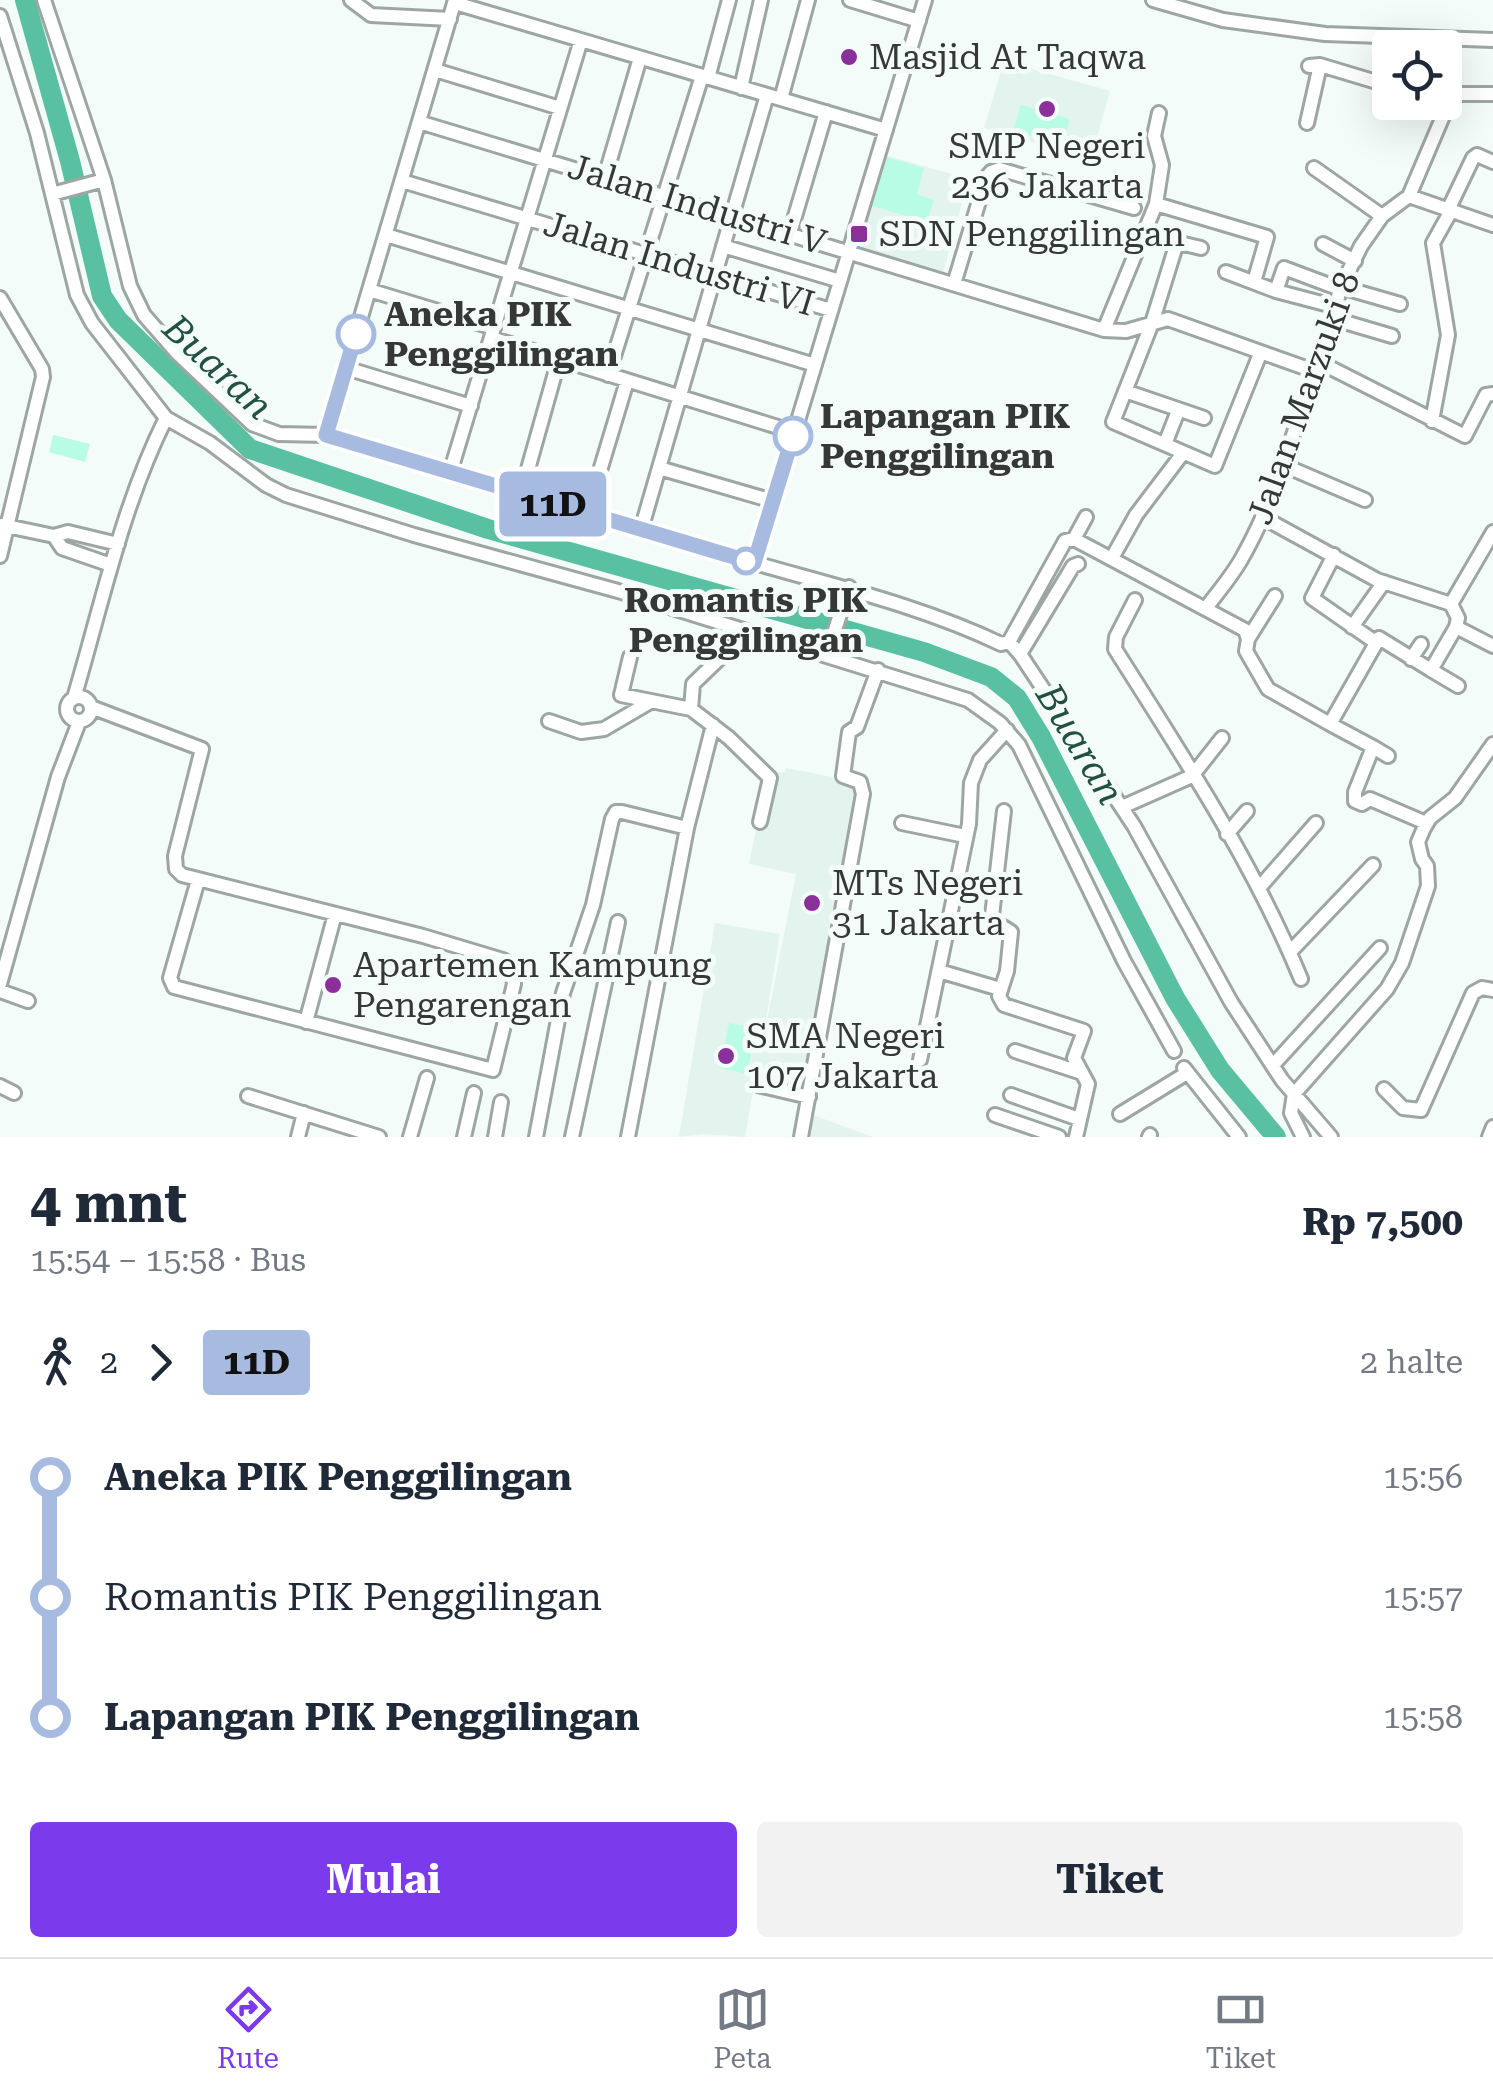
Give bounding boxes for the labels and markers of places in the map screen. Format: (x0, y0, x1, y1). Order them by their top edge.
place label: Masjid At Taqwa (869, 37, 1146, 78)
marker: Masjid At Taqwa (838, 46, 860, 68)
marker: SMP Negeri 236 Jakarta (1036, 98, 1058, 120)
place label: SMP Negeri 236 Jakarta (948, 126, 1146, 207)
place label: SDN Penggilingan (879, 214, 1185, 255)
marker: SDN Penggilingan (848, 223, 870, 245)
place label: Aneka PIK Penggilingan (384, 294, 619, 375)
marker: Aneka PIK Penggilingan (337, 315, 375, 353)
place label: Lapangan PIK Penggilingan (820, 396, 1070, 477)
marker: Lapangan PIK Penggilingan (774, 417, 812, 455)
marker: Romantis PIK Penggilingan (733, 548, 759, 574)
place label: Romantis PIK Penggilingan (624, 580, 868, 661)
place label: MTs Negeri 31 Jakarta (832, 863, 1023, 944)
marker: MTs Negeri 31 Jakarta (801, 892, 823, 914)
place label: Apartemen Kampung Pengarengan (353, 945, 711, 1026)
marker: Apartemen Kampung Pengarengan (322, 974, 344, 996)
place label: SMA Negeri 107 Jakarta (746, 1016, 945, 1097)
marker: SMA Negeri 107 Jakarta (715, 1045, 737, 1067)

